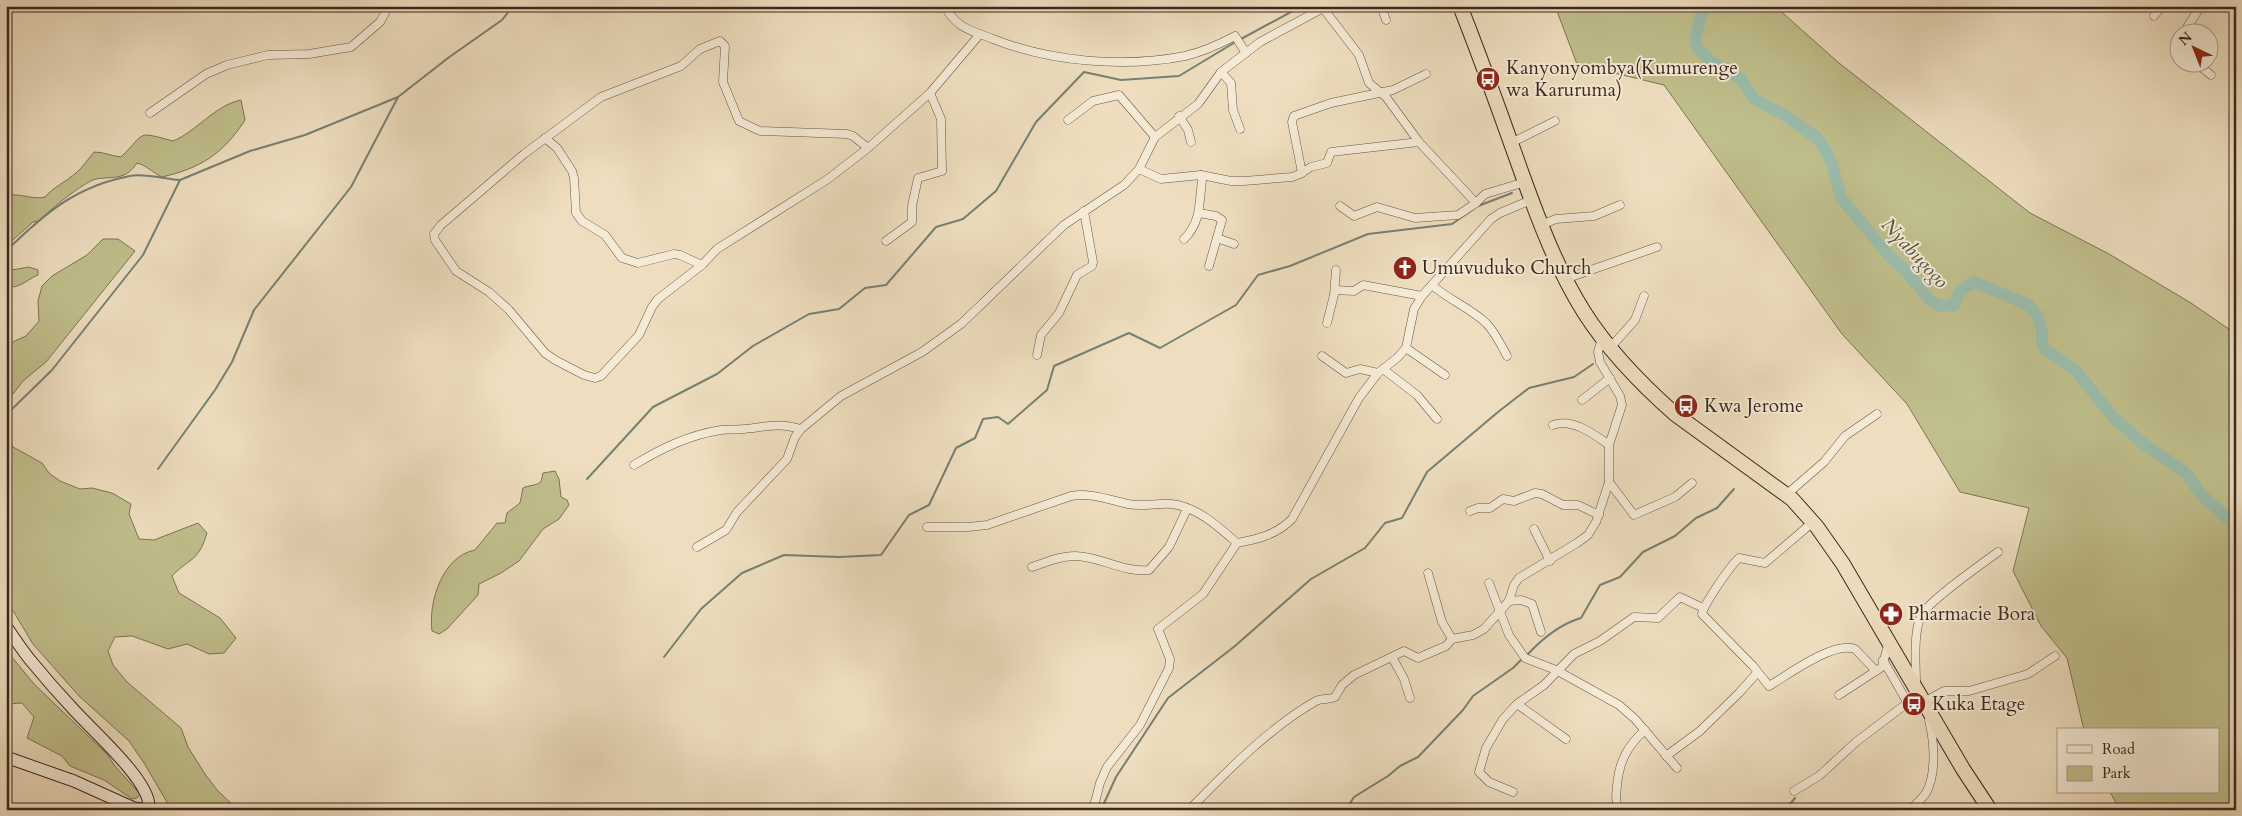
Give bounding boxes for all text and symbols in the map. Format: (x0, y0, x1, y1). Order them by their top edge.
north arrow (2170, 22, 2220, 72)
text: N (2175, 28, 2196, 50)
place label: Kanyonyombya(Kumurenge wa Karuruma) (1506, 55, 1738, 103)
bus stop icon: Kanyonyombya(Kumurenge wa Karuruma) (1475, 66, 1501, 92)
water label: Nyabugogo (1875, 212, 1955, 294)
church icon: Umuvuduko Church (1392, 255, 1418, 281)
place label: Umuvuduko Church (1422, 255, 1592, 281)
bus stop icon: Kwa Jerome (1673, 393, 1699, 419)
place label: Kwa Jerome (1704, 393, 1804, 419)
pharmacy icon: Pharmacie Bora (1878, 601, 1904, 627)
place label: Pharmacie Bora (1908, 601, 2035, 627)
bus stop icon: Kuka Etage (1901, 691, 1927, 717)
place label: Kuka Etage (1932, 691, 2025, 717)
legend (2057, 728, 2220, 794)
text: Road (2102, 739, 2135, 759)
text: Park (2102, 763, 2131, 783)

